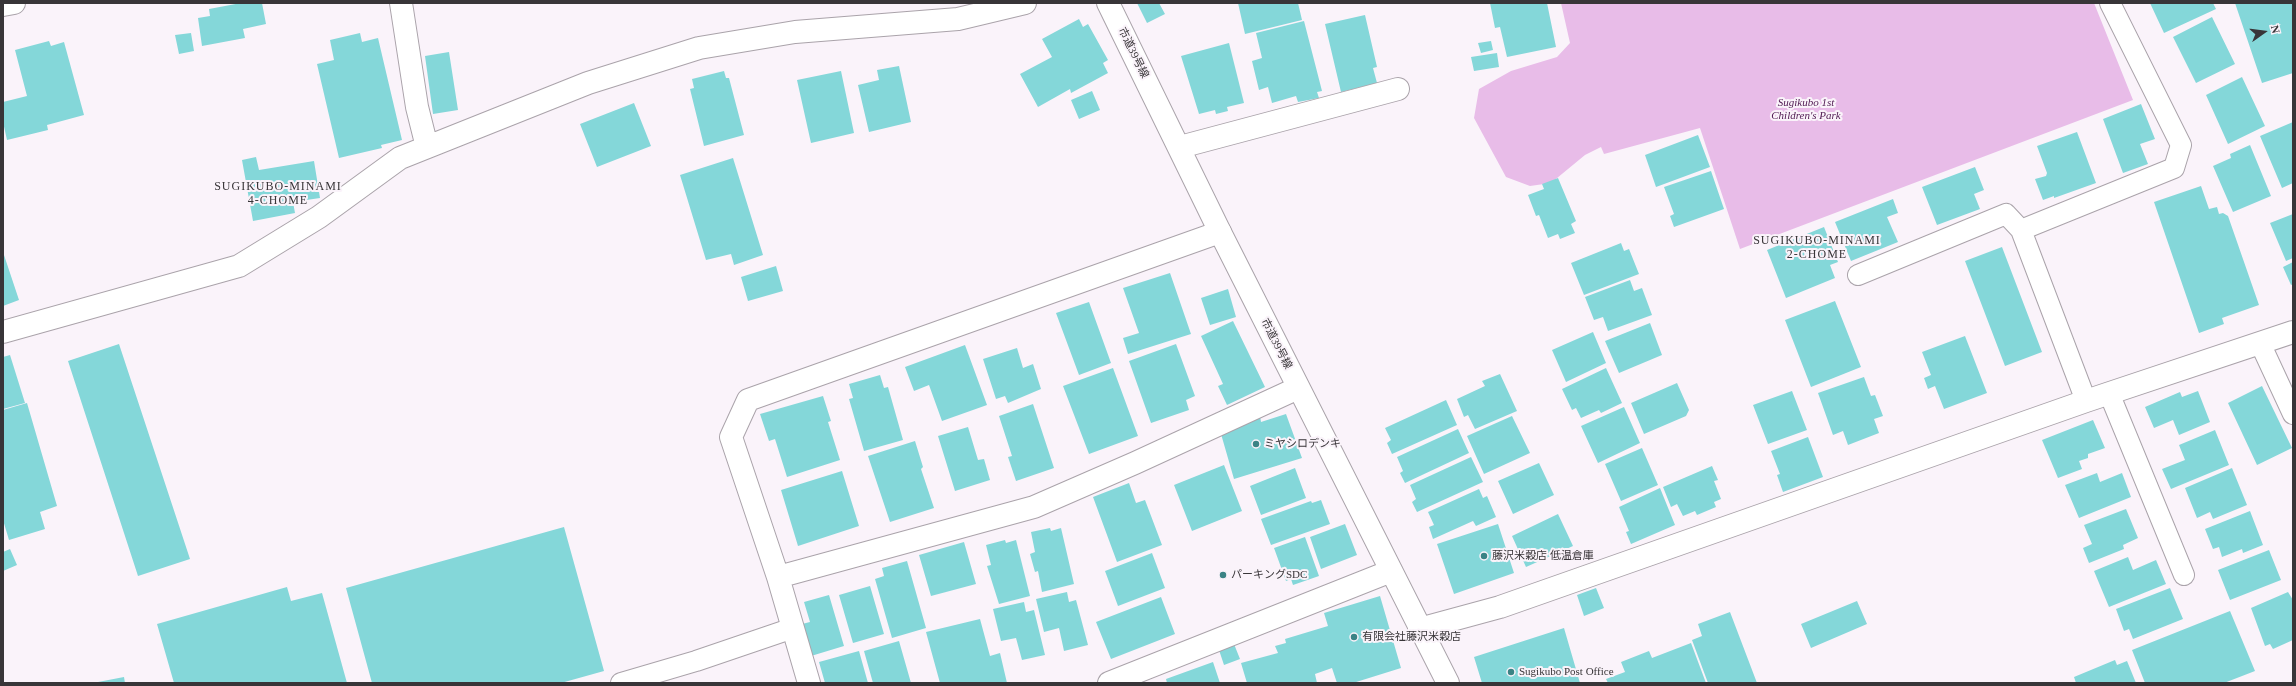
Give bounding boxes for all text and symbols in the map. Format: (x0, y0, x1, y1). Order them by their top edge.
north arrow (2244, 12, 2284, 52)
text: N (2269, 24, 2282, 34)
street label: 市道39号線 (1115, 25, 1151, 81)
park label: Sugikubo 1st Children's Park (1771, 96, 1841, 122)
district label: SUGIKUBO-MINAMI 4-CHOME (214, 180, 342, 208)
district label: SUGIKUBO-MINAMI 2-CHOME (1753, 234, 1881, 262)
street label: 市道39号線 (1258, 317, 1294, 371)
place label: ミヤシロデンキ (1264, 437, 1341, 451)
marker: ミヤシロデンキ (1251, 439, 1261, 449)
place label: 藤沢米穀店 低温倉庫 (1492, 549, 1594, 563)
marker: 藤沢米穀店 低温倉庫 (1479, 551, 1489, 561)
place label: パーキングSDC (1231, 568, 1307, 582)
marker: パーキングSDC (1218, 570, 1228, 580)
place label: 有限会社藤沢米穀店 (1362, 630, 1461, 644)
marker: 有限会社藤沢米穀店 (1349, 632, 1359, 642)
place label: Sugikubo Post Office (1519, 665, 1614, 679)
marker: Sugikubo Post Office (1506, 667, 1516, 677)

